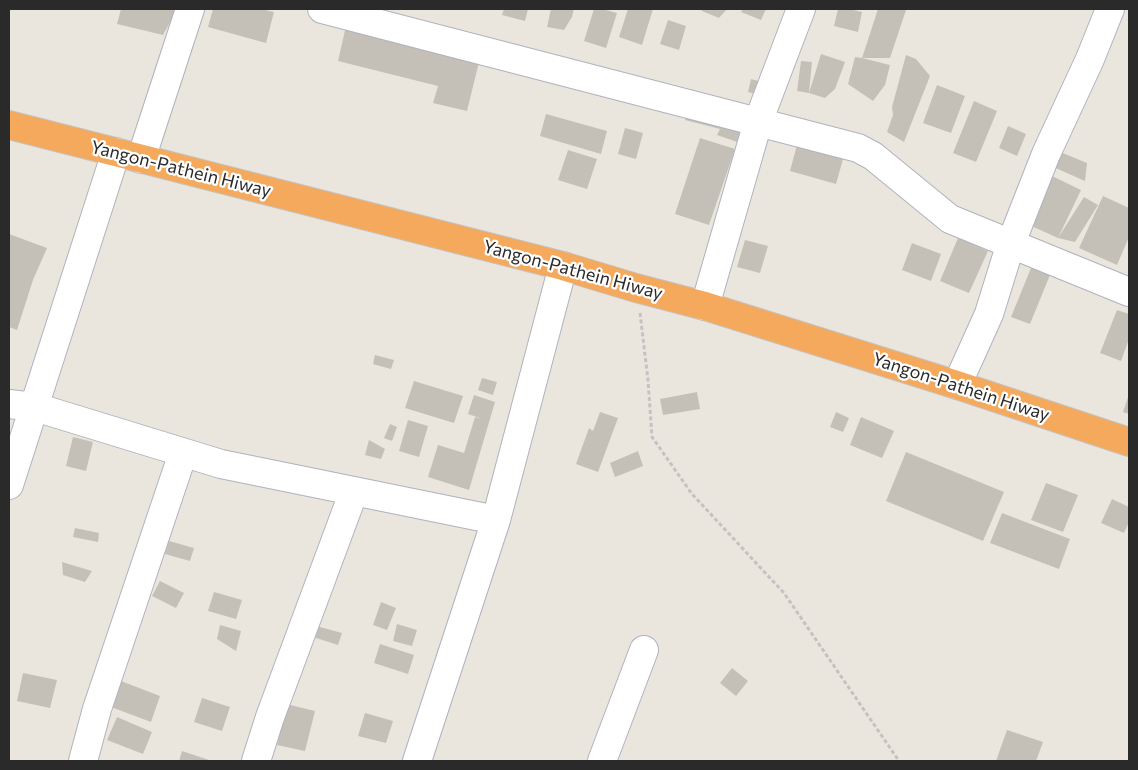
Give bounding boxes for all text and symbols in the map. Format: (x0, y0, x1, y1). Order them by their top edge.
street label: Yangon-Pathein Hiway (89, 136, 273, 202)
street label: Yangon-Pathein Hiway (481, 236, 665, 304)
street label: Yangon-Pathein Hiway (870, 348, 1052, 426)

